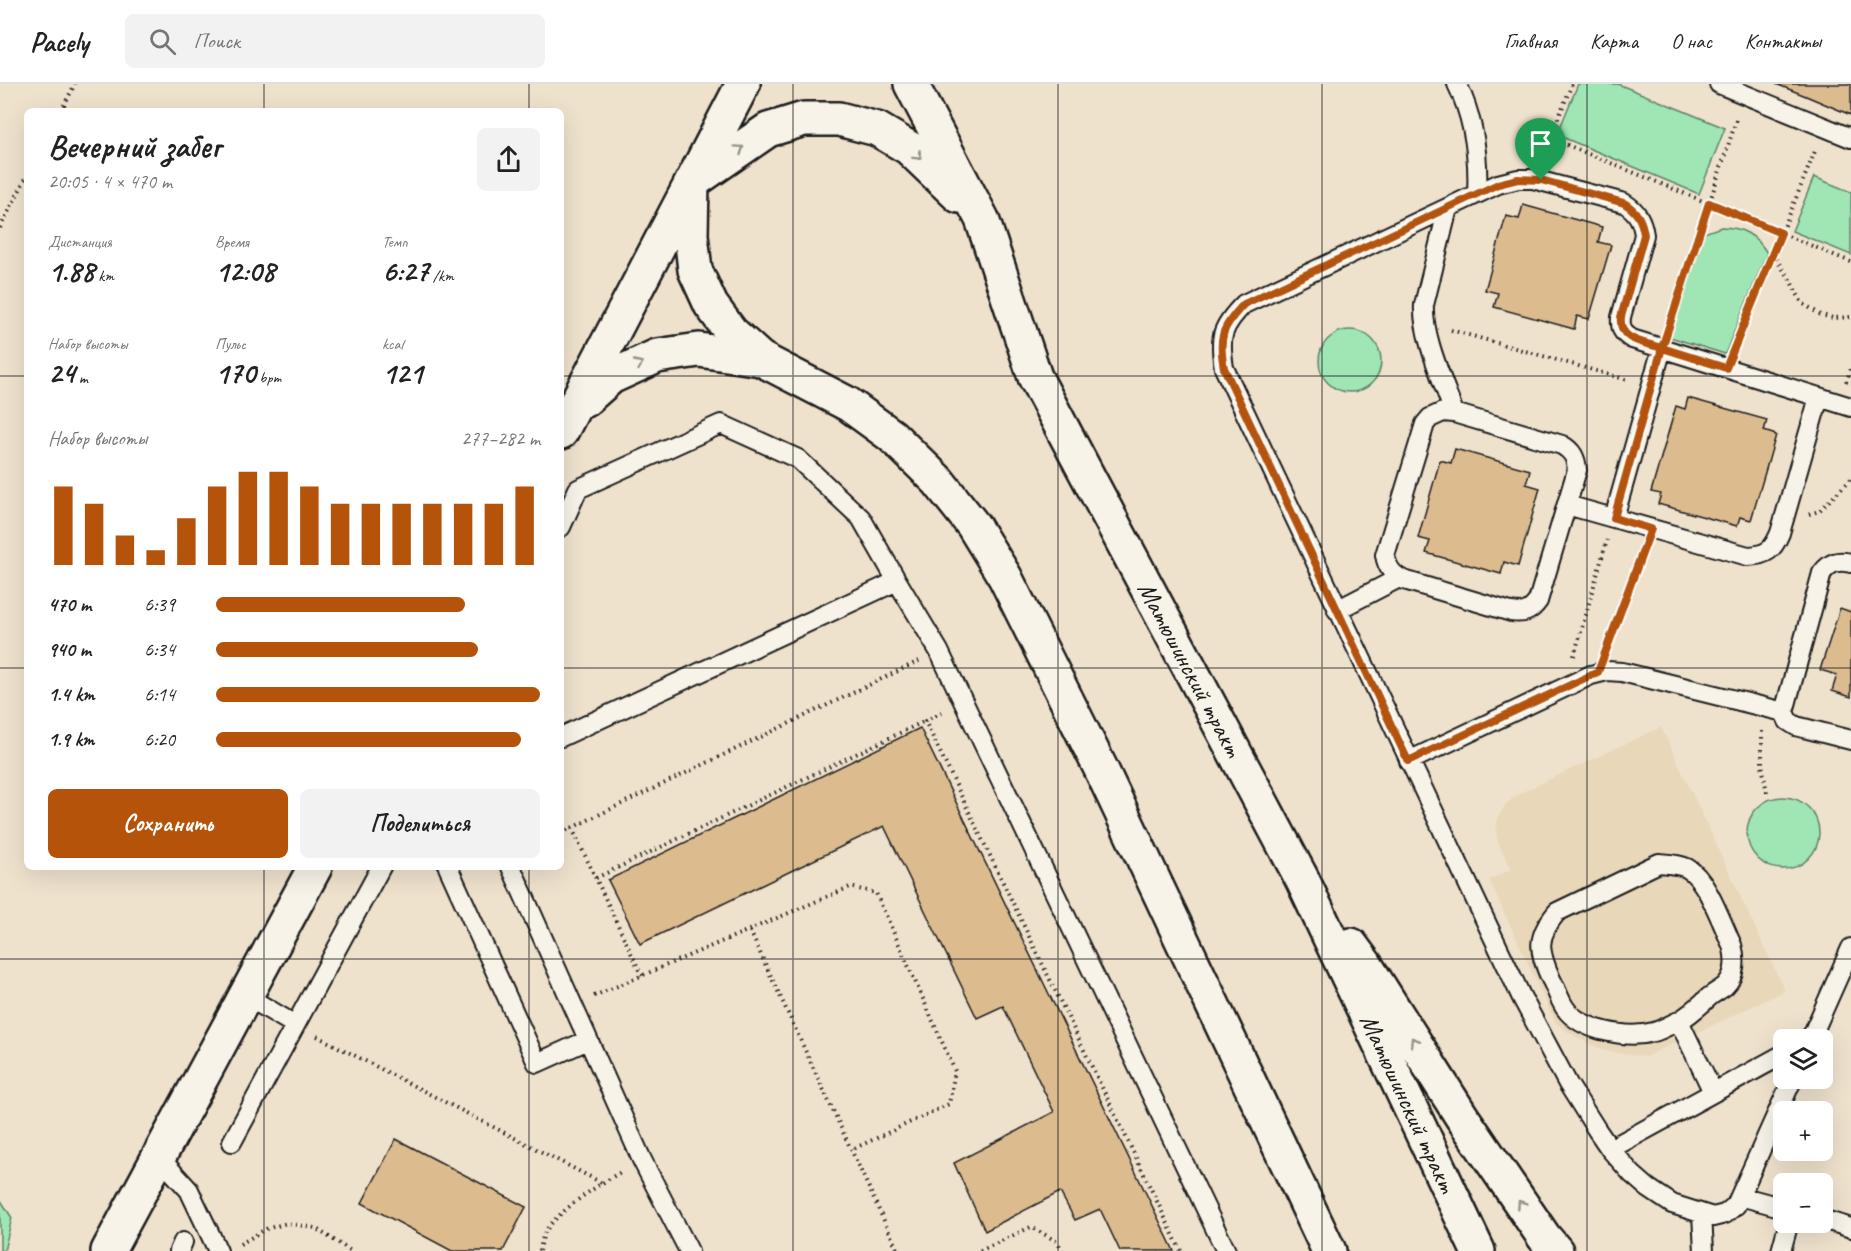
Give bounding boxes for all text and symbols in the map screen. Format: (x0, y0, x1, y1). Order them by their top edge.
search box (125, 14, 545, 68)
text: Pacely (30, 24, 89, 59)
icon: search (146, 25, 179, 58)
text: Поиск (194, 27, 240, 55)
text: Главная (1504, 28, 1557, 54)
text: Карта (1590, 28, 1638, 54)
text: О нас (1671, 28, 1712, 54)
text: Контакты (1745, 28, 1821, 54)
pin (1515, 118, 1566, 180)
text: Вечерний забег (48, 125, 221, 167)
icon: arrive (1524, 127, 1557, 160)
button: share (477, 128, 540, 191)
one-way arrow (733, 145, 744, 156)
one-way arrow (911, 149, 921, 160)
text: 20:05 · 4 × 470 m (48, 169, 172, 194)
text: Дистанция (48, 232, 112, 252)
text: Время (215, 232, 249, 252)
text: Темп (382, 232, 408, 252)
text: 1.88 (48, 252, 94, 290)
text: 12:08 (215, 252, 275, 290)
text: 6:27 (382, 252, 429, 290)
text: km (94, 266, 114, 286)
text: /km (429, 266, 454, 286)
text: Набор высоты (48, 334, 127, 354)
text: Пульс (215, 334, 246, 354)
text: kcal (382, 334, 403, 354)
text: 24 (48, 354, 75, 392)
text: 170 (215, 354, 255, 392)
text: 121 (382, 354, 423, 392)
one-way arrow (632, 360, 643, 372)
text: m (75, 368, 88, 388)
text: bpm (255, 368, 281, 388)
text: Набор высоты (48, 426, 147, 451)
text: 277–282 m (461, 426, 540, 451)
street label: Матюшинский тракт (1130, 576, 1251, 763)
text: 470 m (48, 592, 91, 617)
text: 6:39 (144, 592, 175, 617)
text: 940 m (48, 637, 91, 662)
text: 6:34 (144, 637, 175, 662)
text: 1.4 km (48, 682, 95, 707)
text: 6:14 (144, 682, 175, 707)
text: 1.9 km (48, 727, 94, 752)
text: 6:20 (144, 727, 175, 752)
button: Сохранить (48, 789, 288, 858)
button: Поделиться (300, 789, 540, 858)
street label: Матюшинский тракт (1352, 1009, 1464, 1199)
map controls (1773, 1029, 1833, 1233)
button: layers (1773, 1029, 1833, 1089)
one-way arrow (1409, 1037, 1421, 1047)
button: + (1773, 1101, 1833, 1161)
button: − (1773, 1173, 1833, 1233)
one-way arrow (1518, 1199, 1529, 1210)

